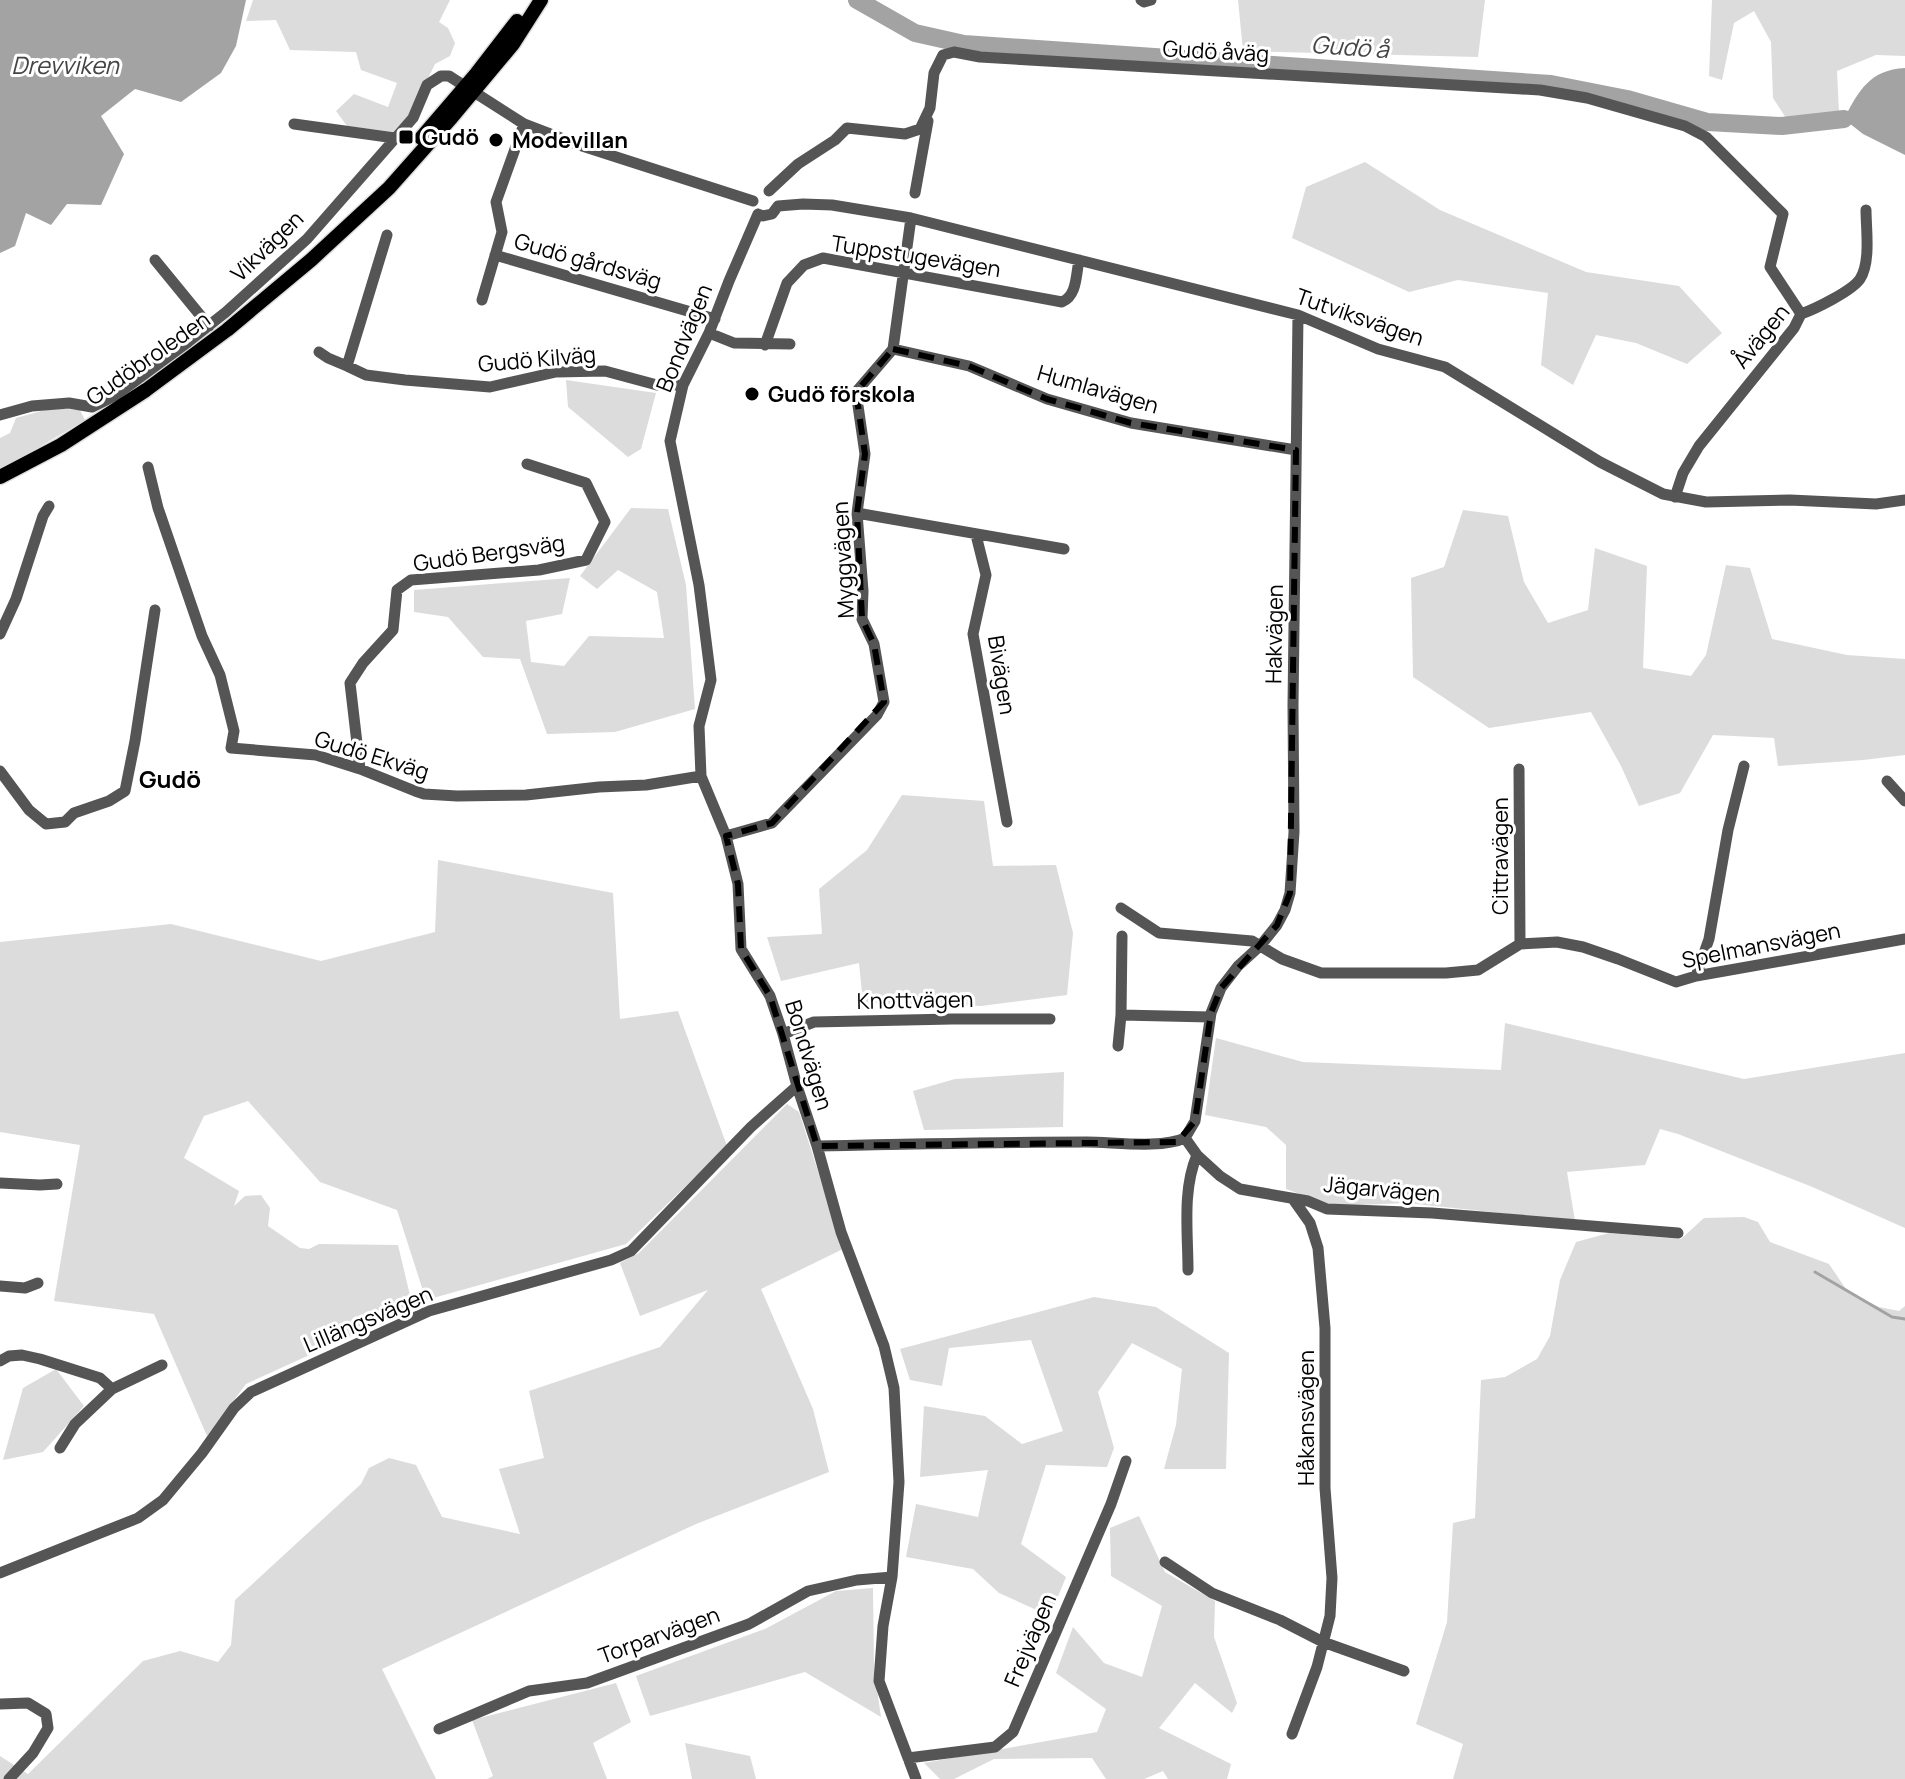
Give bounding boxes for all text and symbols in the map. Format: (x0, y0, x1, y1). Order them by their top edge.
water label: Gudö å (1310, 27, 1392, 65)
street label: Gudö åväg (1162, 33, 1270, 69)
water label: Drevviken (11, 48, 120, 81)
place label: Gudö (422, 122, 479, 152)
place label: Modevillan (512, 125, 628, 155)
marker: Gudö (397, 128, 415, 146)
marker: Modevillan (487, 131, 505, 149)
street label: Vikvägen (224, 204, 310, 288)
street label: Gudö gårdsväg (511, 226, 665, 296)
street label: Tuppstugevägen (829, 228, 1003, 284)
street label: Bondvägen (649, 280, 719, 396)
street label: Tutviksvägen (1292, 281, 1428, 353)
street label: Åvägen (1726, 298, 1796, 374)
street label: Gudöbroleden (80, 304, 216, 412)
street label: Gudö Kilväg (477, 339, 597, 379)
street label: Humlavägen (1034, 357, 1162, 421)
place label: Gudö förskola (768, 379, 915, 409)
marker: Gudö förskola (743, 385, 761, 403)
street label: Myggvägen (825, 501, 861, 619)
street label: Gudö Bergsväg (411, 528, 567, 578)
street label: Hakvägen (1258, 584, 1290, 684)
street label: Bivägen (981, 633, 1023, 717)
street label: Gudö Ekväg (311, 723, 433, 787)
district label: Gudö (139, 762, 201, 795)
street label: Cittravägen (1485, 797, 1515, 915)
street label: Spelmansvägen (1679, 915, 1843, 975)
street label: Knottvägen (856, 984, 974, 1016)
street label: Bondvägen (778, 996, 840, 1114)
street label: Jägarvägen (1322, 1169, 1442, 1209)
street label: Lillängsvägen (299, 1278, 437, 1360)
street label: Håkansvägen (1291, 1350, 1321, 1486)
street label: Frejvägen (997, 1589, 1063, 1691)
street label: Torparvägen (594, 1599, 724, 1671)

